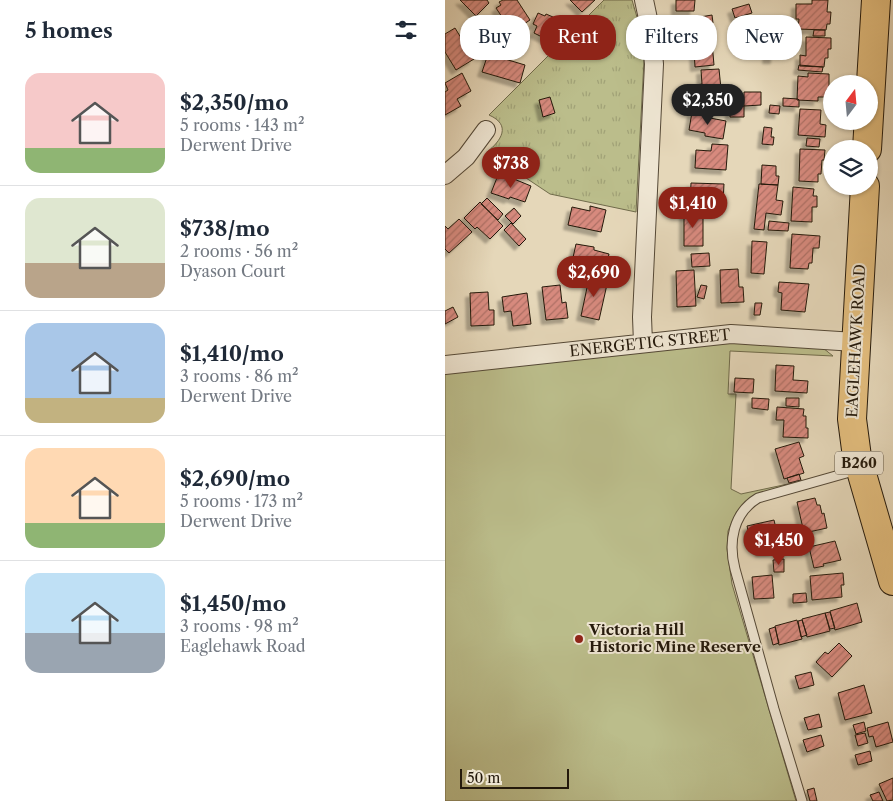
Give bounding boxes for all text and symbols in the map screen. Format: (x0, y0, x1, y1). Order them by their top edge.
chip: Buy (460, 15, 530, 60)
chip: Rent (540, 15, 616, 60)
chip: Filters (626, 15, 717, 60)
chip: New (727, 15, 802, 60)
icon: filters (392, 16, 420, 44)
text: 5 homes (25, 18, 113, 43)
north arrow (823, 75, 877, 130)
map controls (823, 75, 878, 195)
pin: $2,350 (667, 84, 749, 126)
text: $2,350/mo (180, 90, 289, 115)
text: $2,350 (683, 90, 733, 110)
icon: home (65, 93, 125, 153)
text: 5 rooms · 143 m² (180, 115, 304, 135)
text: Derwent Drive (180, 135, 292, 155)
button: layers (823, 140, 878, 195)
pin: $738 (481, 146, 541, 189)
text: $738 (493, 153, 529, 173)
pin: $1,410 (652, 186, 734, 229)
text: $1,410 (669, 193, 717, 213)
text: $738/mo (180, 216, 270, 241)
icon: home (65, 218, 125, 278)
text: 2 rooms · 56 m² (180, 241, 298, 261)
pin: $2,690 (553, 256, 635, 298)
text: Dyason Court (180, 261, 285, 281)
text: $2,690 (568, 262, 620, 282)
street label: EAGLEHAWK ROAD (842, 264, 869, 418)
street label: ENERGETIC STREET (569, 325, 732, 360)
text: $1,410/mo (180, 341, 284, 366)
icon: home (65, 343, 125, 403)
text: 3 rooms · 86 m² (180, 366, 299, 386)
text: Derwent Drive (180, 386, 292, 406)
road number: B260 (835, 452, 883, 474)
text: $2,690/mo (180, 466, 290, 491)
icon: home (65, 468, 125, 528)
text: 5 rooms · 173 m² (180, 491, 303, 511)
text: Derwent Drive (180, 511, 292, 531)
pin: $1,450 (738, 524, 820, 566)
text: $1,450 (754, 530, 804, 550)
text: $1,450/mo (180, 591, 286, 616)
icon: home (65, 593, 125, 653)
text: 3 rooms · 98 m² (180, 616, 299, 636)
place label: Victoria Hill Historic Mine Reserve (588, 620, 761, 656)
marker: Victoria Hill Historic Mine Reserve (573, 633, 585, 645)
text: Eaglehawk Road (180, 636, 306, 656)
scale bar (460, 766, 569, 789)
text: 50 m (467, 769, 500, 787)

